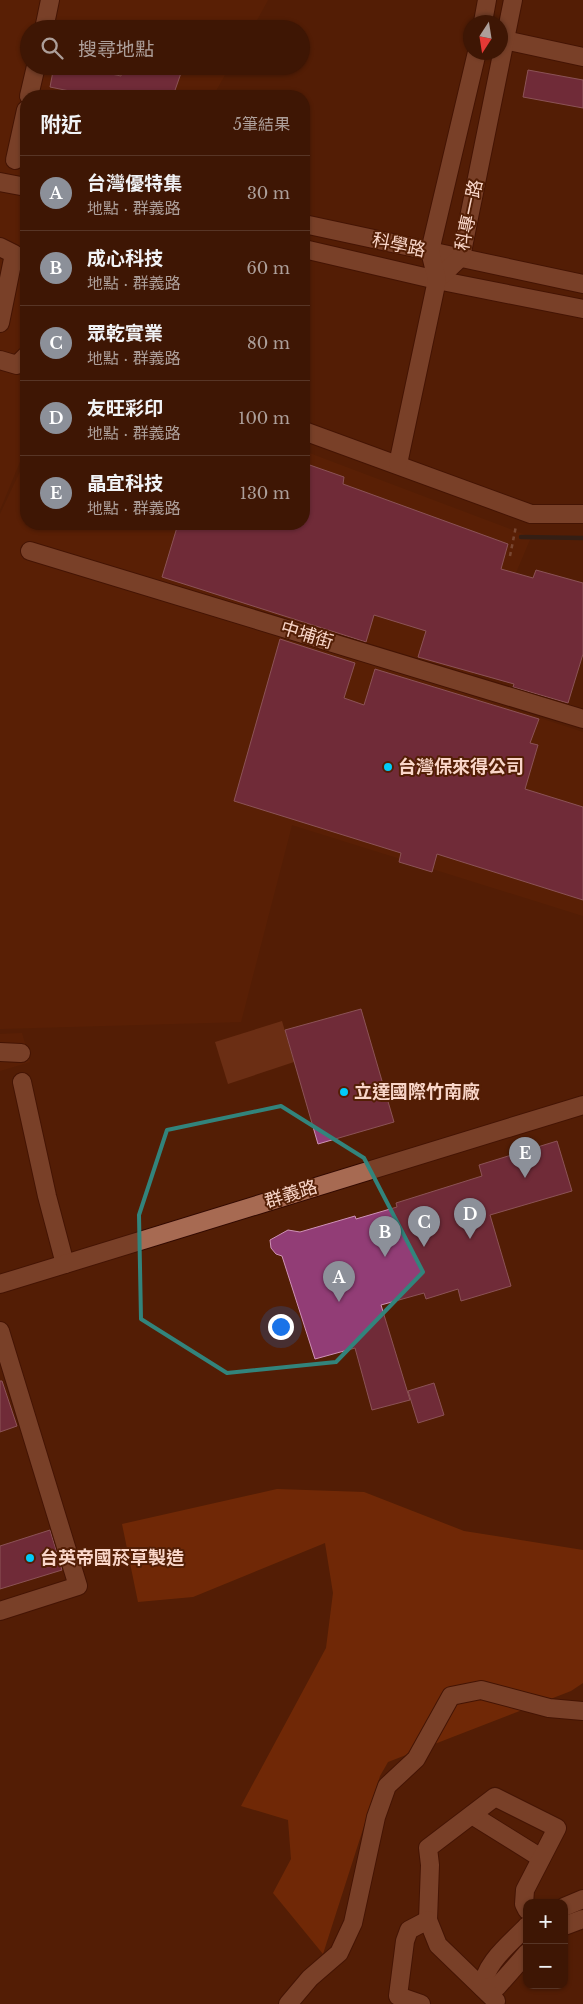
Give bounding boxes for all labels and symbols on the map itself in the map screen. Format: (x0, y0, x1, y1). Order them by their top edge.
north arrow (463, 15, 508, 60)
street label: 科專一路 (451, 177, 487, 253)
street label: 科學路 (370, 229, 428, 261)
street label: 中埔街 (278, 617, 336, 653)
place label: 台灣保來得公司 (398, 756, 524, 778)
marker: 台灣保來得公司 (382, 761, 394, 773)
place label: 立達國際竹南廠 (354, 1081, 480, 1103)
marker: 立達國際竹南廠 (338, 1086, 350, 1098)
pin: E (509, 1137, 541, 1178)
street label: 群義路 (262, 1176, 320, 1212)
pin: D (454, 1198, 486, 1239)
pin: C (408, 1206, 440, 1247)
pin: B (369, 1216, 401, 1257)
pin: A (323, 1261, 355, 1302)
your location (268, 1314, 294, 1340)
place label: 台英帝國菸草製造 (40, 1547, 184, 1569)
marker: 台英帝國菸草製造 (24, 1552, 36, 1564)

